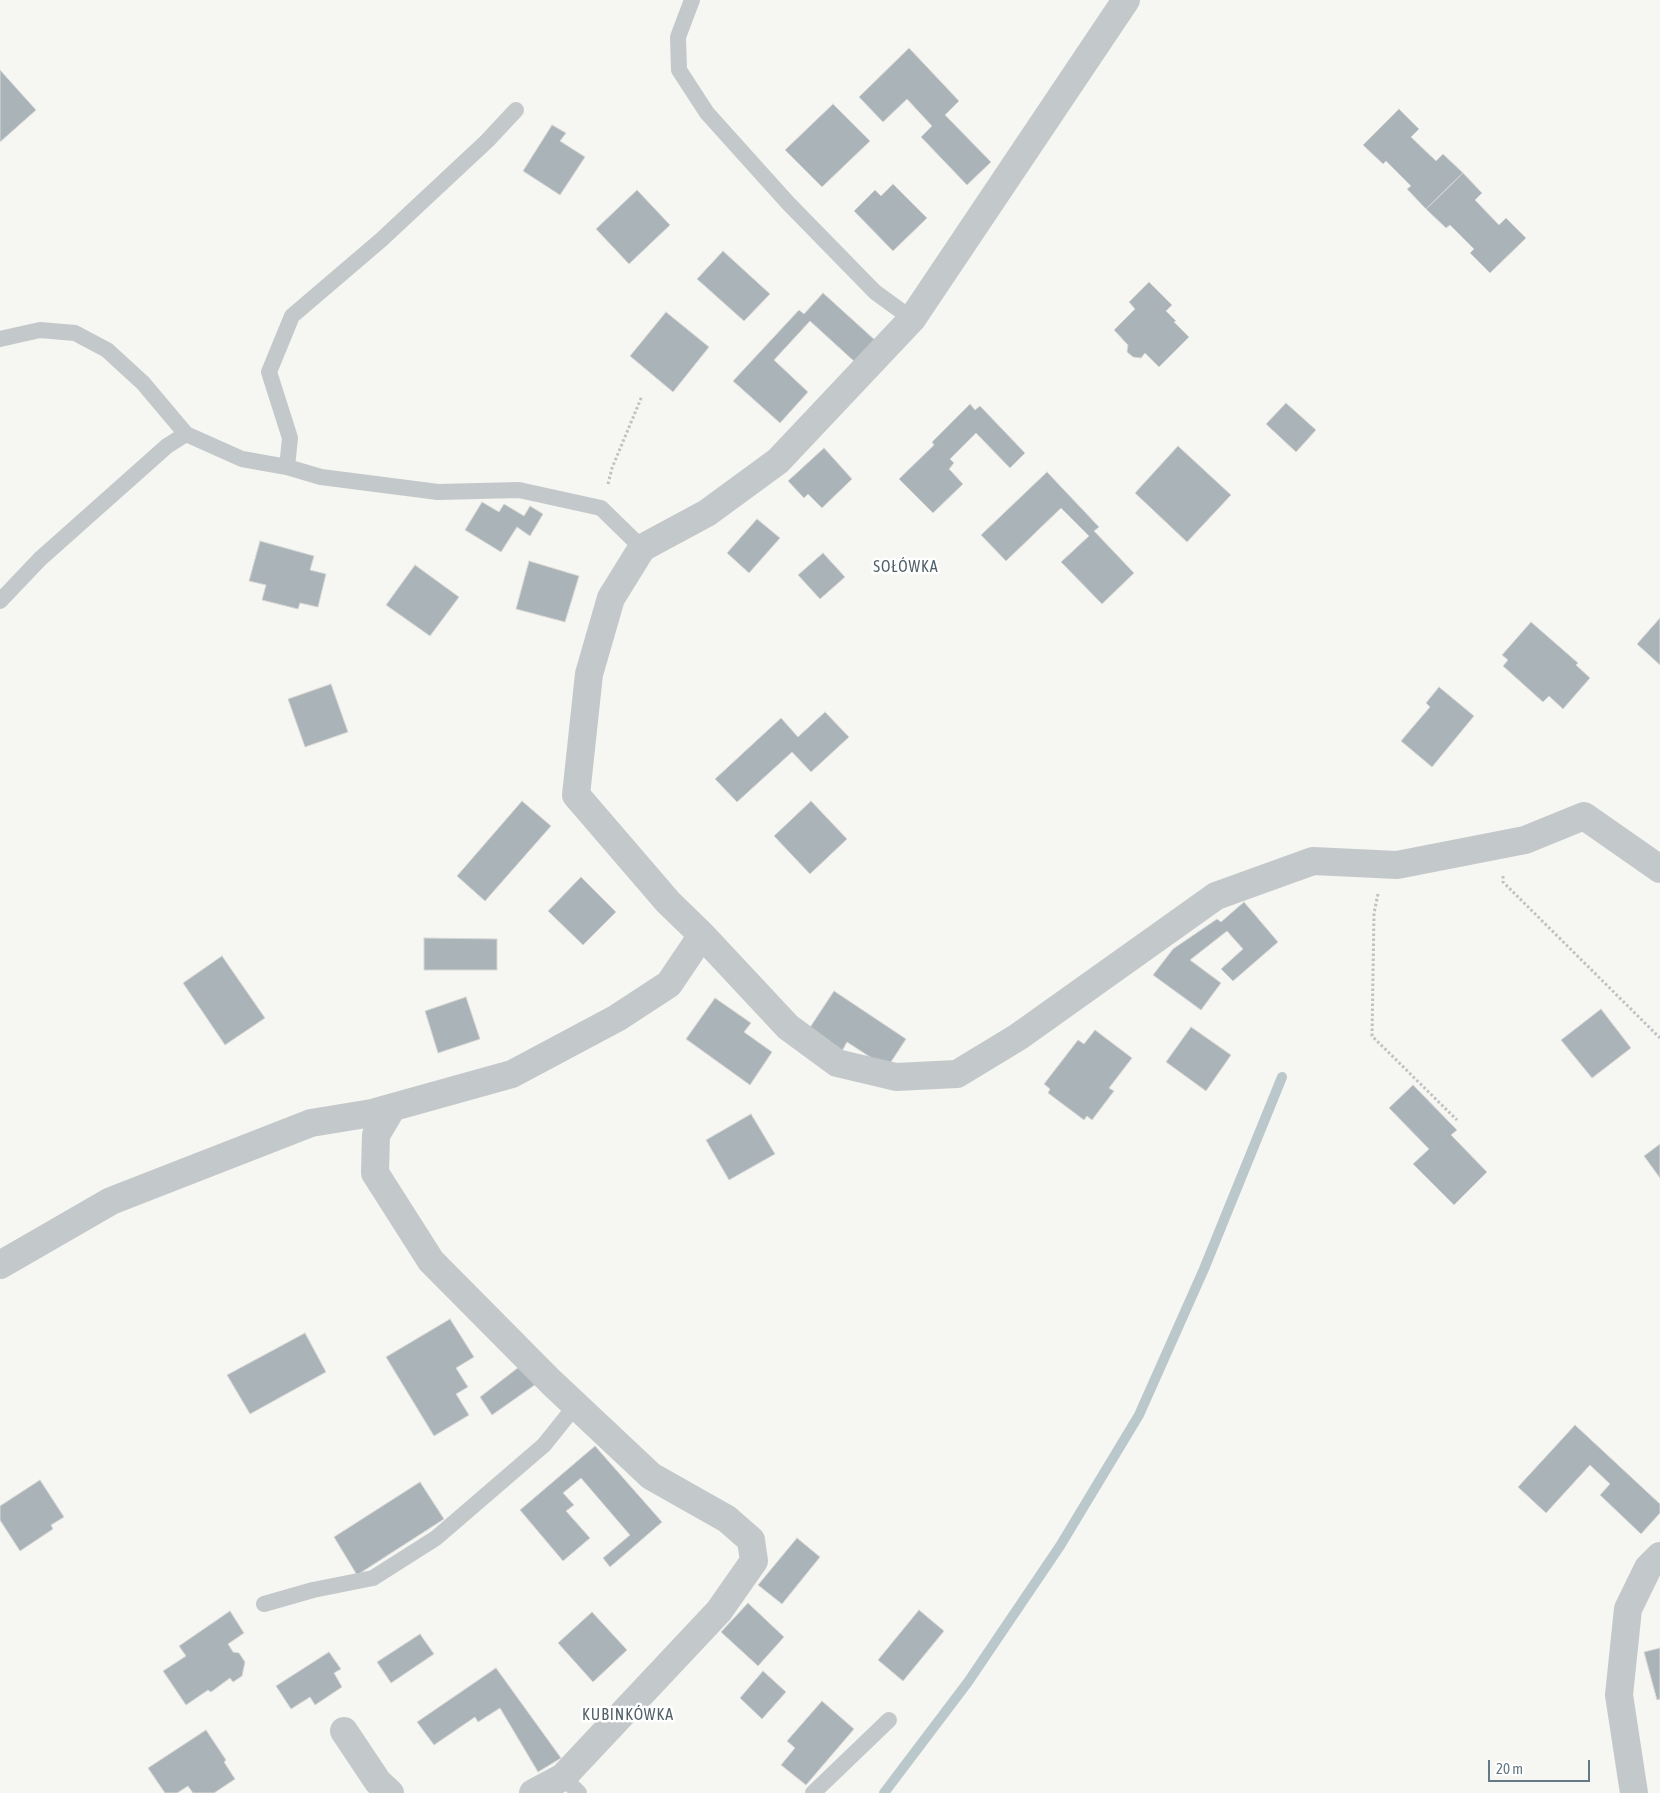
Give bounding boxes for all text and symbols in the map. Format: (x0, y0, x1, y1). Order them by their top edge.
district label: SOŁÓWKA (872, 557, 940, 577)
district label: KUBINKÓWKA (581, 1705, 675, 1725)
scale bar (1490, 1750, 1592, 1782)
text: 20 m (1496, 1760, 1523, 1777)

